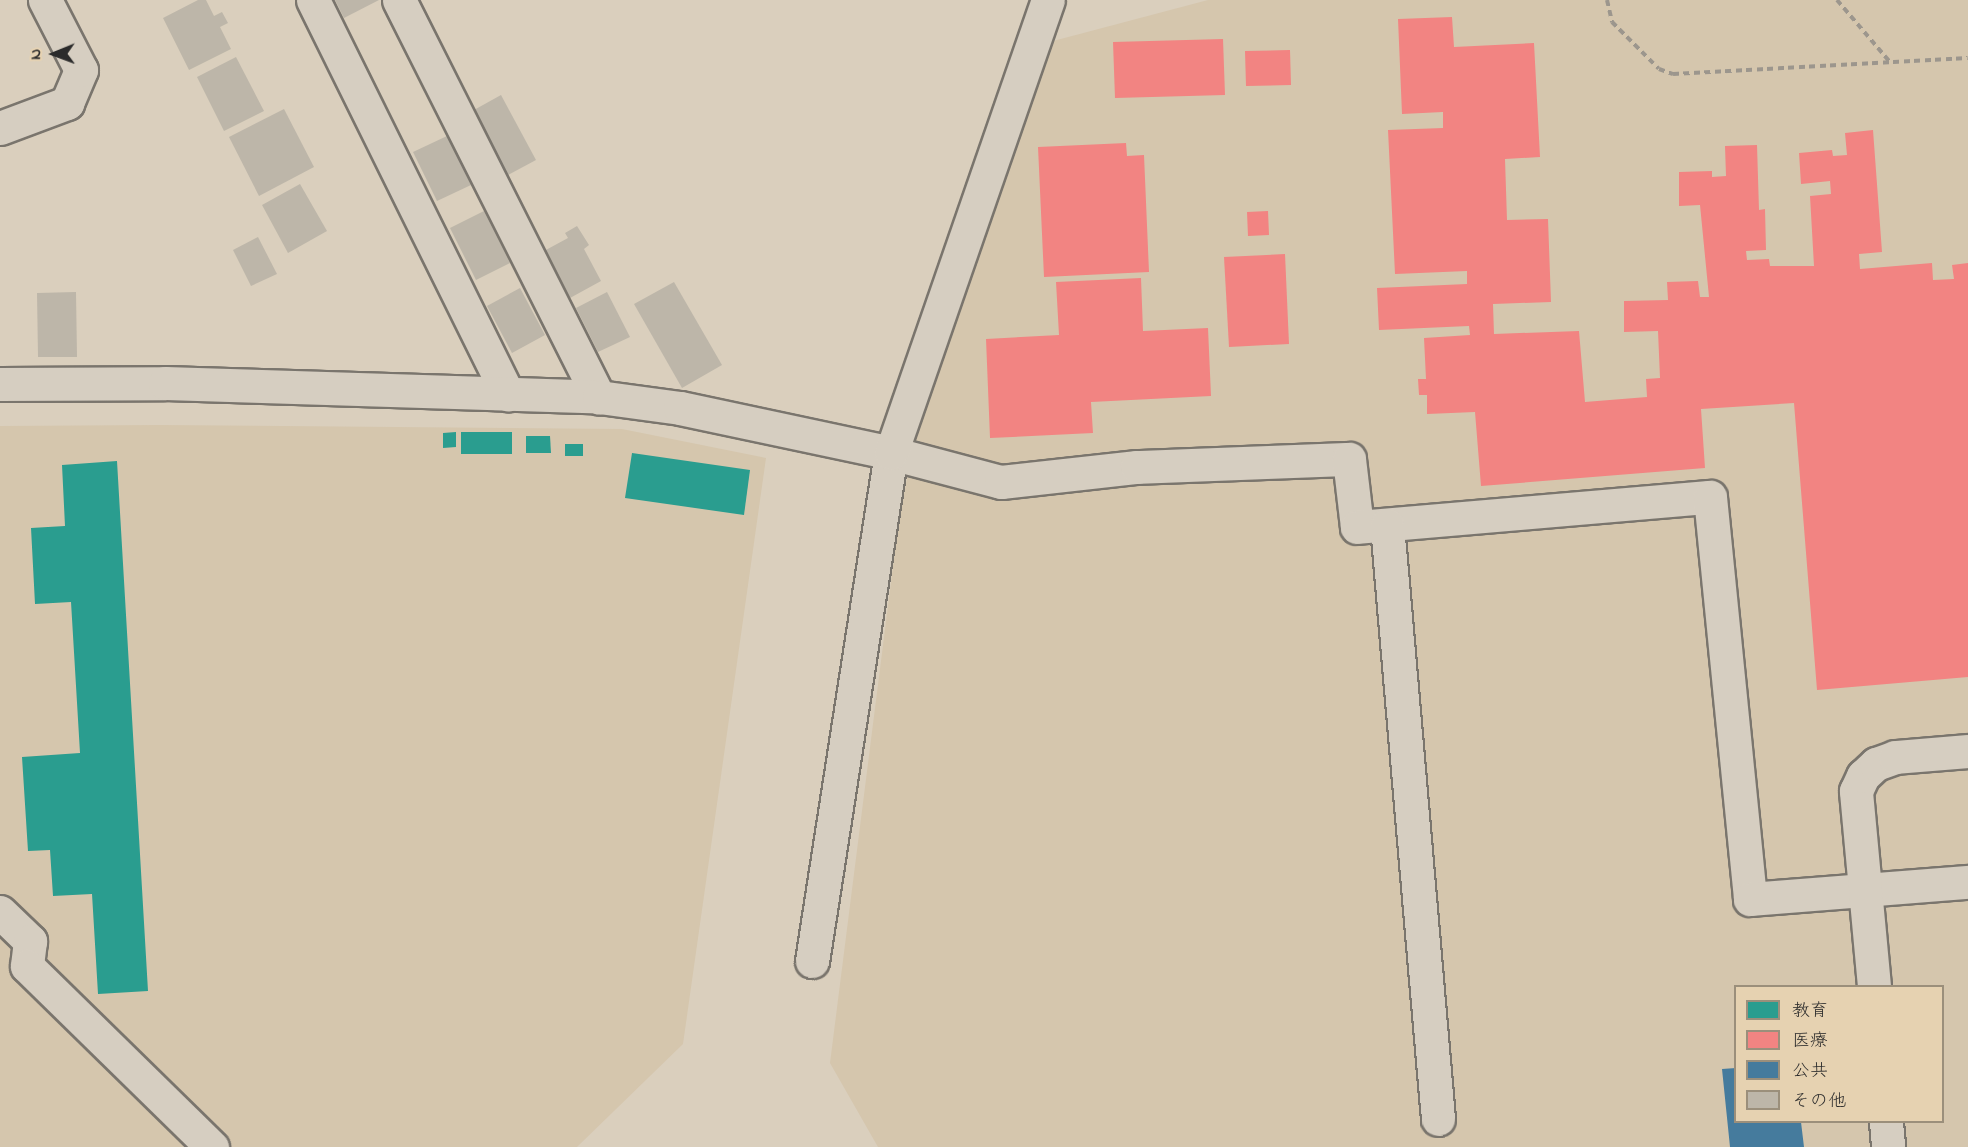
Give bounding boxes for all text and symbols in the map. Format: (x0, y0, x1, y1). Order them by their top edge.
north arrow (24, 24, 84, 84)
text: N (24, 49, 48, 60)
legend (1734, 985, 1944, 1123)
text: 教育 (1792, 999, 1828, 1025)
text: 医療 (1792, 1029, 1828, 1055)
text: 公共 (1792, 1059, 1828, 1085)
text: その他 (1792, 1089, 1846, 1115)

